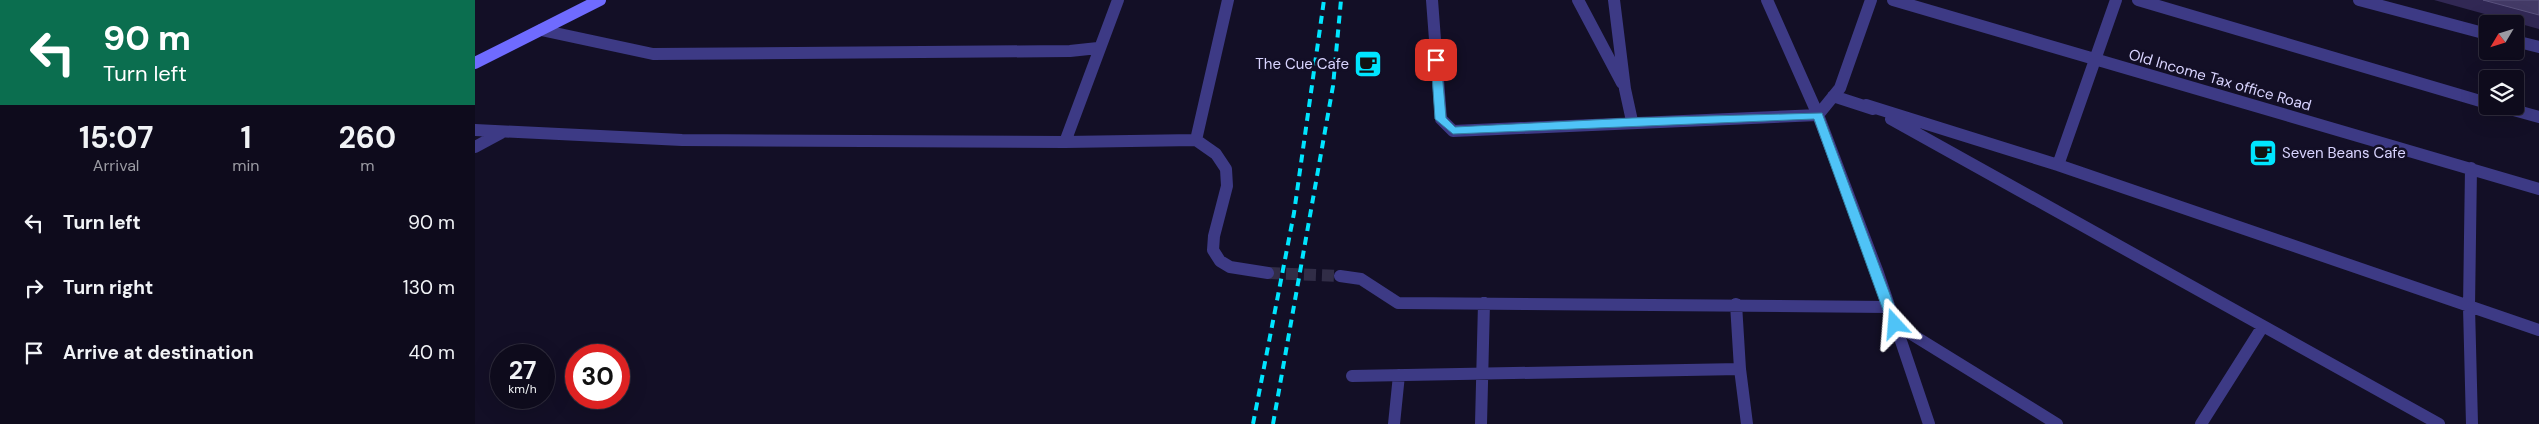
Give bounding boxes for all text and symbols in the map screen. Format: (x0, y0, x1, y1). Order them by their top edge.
text: 90 m (103, 15, 191, 61)
north arrow (2479, 15, 2524, 60)
map controls (2479, 15, 2524, 115)
icon: left (20, 20, 85, 85)
pin (1415, 39, 1457, 81)
street label: Old Income Tax office Road (2126, 44, 2314, 116)
icon: arrive (1422, 46, 1450, 74)
cafe icon: The Cue Cafe (1353, 49, 1383, 79)
place label: The Cue Cafe (1255, 54, 1349, 74)
text: Turn left (103, 59, 187, 88)
button: layers (2479, 70, 2524, 115)
text: 15:07 (79, 118, 153, 157)
text: 1 (240, 118, 251, 157)
text: 260 (339, 118, 396, 157)
cafe icon: Seven Beans Cafe (2248, 138, 2278, 168)
place label: Seven Beans Cafe (2282, 143, 2406, 163)
text: Arrival (93, 155, 139, 176)
text: min (232, 155, 260, 176)
text: m (360, 155, 374, 176)
icon: left (20, 209, 48, 237)
text: Turn left (63, 210, 141, 235)
text: 90 m (408, 210, 455, 235)
icon: right (20, 274, 48, 302)
text: Turn right (63, 275, 153, 300)
text: 130 m (403, 275, 455, 300)
position arrow (1868, 297, 1920, 349)
icon: arrive (20, 339, 48, 367)
text: Arrive at destination (63, 340, 254, 365)
text: 40 m (408, 340, 455, 365)
speed limit sign: 30 (565, 344, 630, 409)
text: 27 (509, 354, 536, 387)
text: km/h (508, 381, 537, 397)

